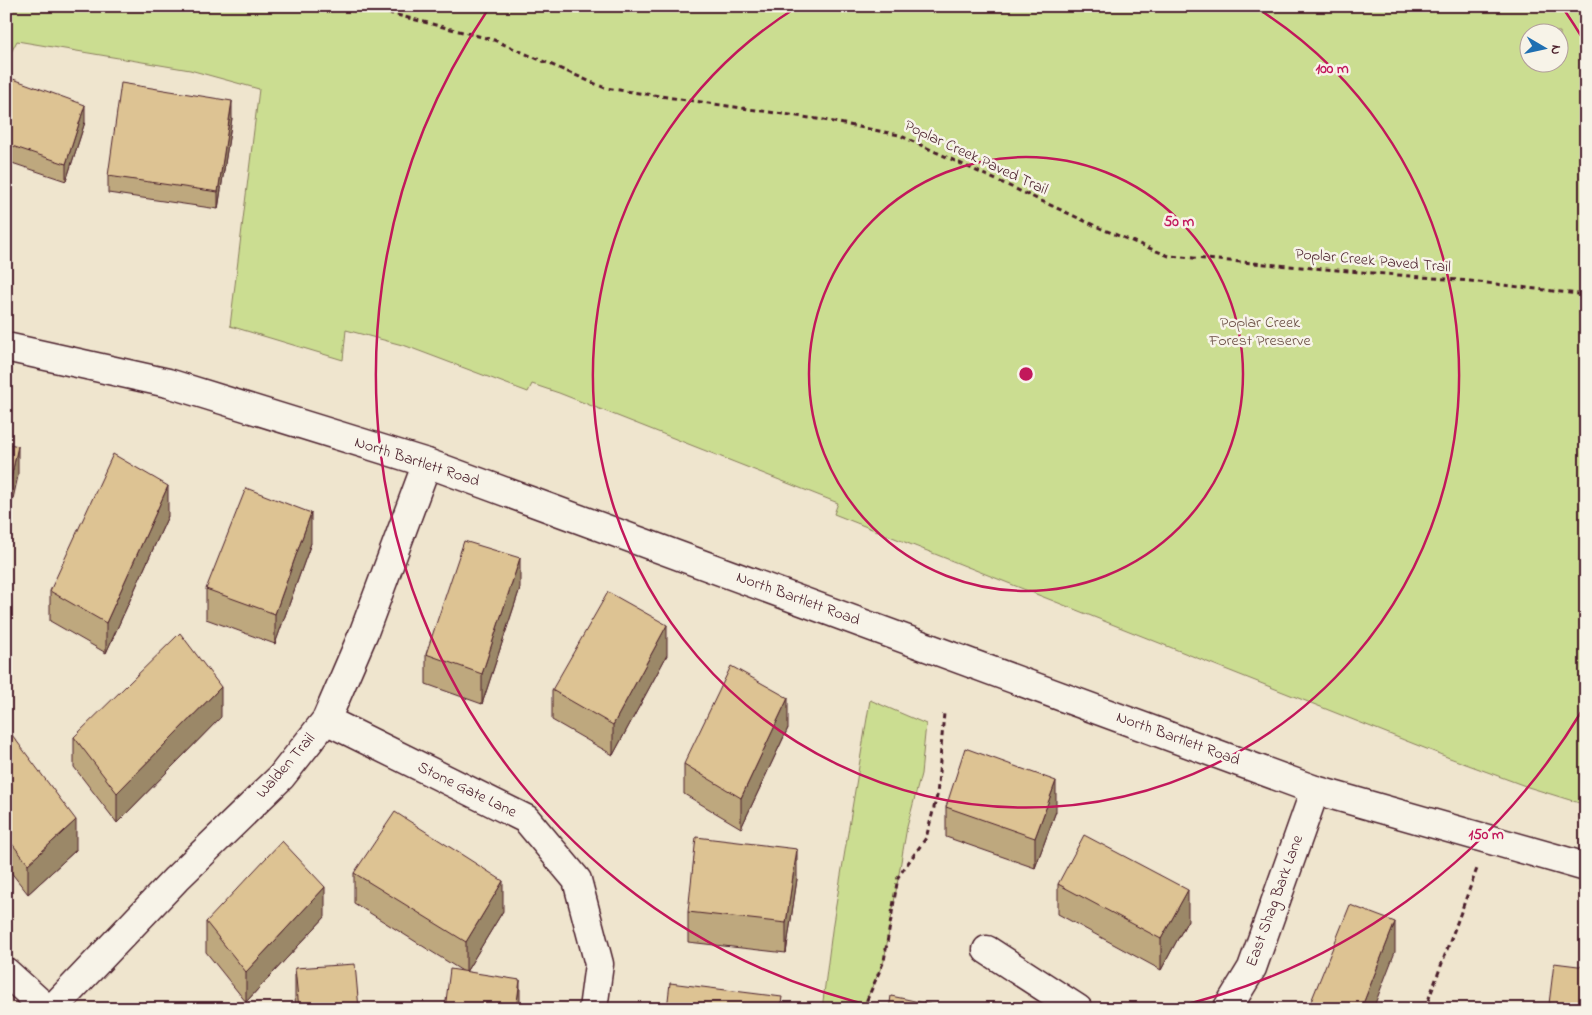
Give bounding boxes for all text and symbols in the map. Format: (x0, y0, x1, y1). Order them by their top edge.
north arrow (1520, 22, 1570, 72)
text: N (1544, 43, 1566, 56)
text: 100 m (1315, 58, 1349, 80)
street label: Poplar Creek Paved Trail (900, 114, 1052, 202)
text: 50 m (1164, 211, 1195, 233)
street label: Poplar Creek Paved Trail (1294, 242, 1452, 280)
park label: Poplar Creek Forest Preserve (1208, 311, 1312, 353)
centre of rings (1017, 365, 1035, 383)
street label: North Bartlett Road (351, 430, 483, 494)
street label: North Bartlett Road (733, 565, 863, 633)
street label: North Bartlett Road (1113, 705, 1243, 773)
street label: Walden Trail (251, 728, 322, 804)
street label: Stone Gate Lane (413, 756, 521, 825)
text: 150 m (1468, 824, 1504, 846)
street label: East Shag Bark Lane (1240, 831, 1310, 970)

